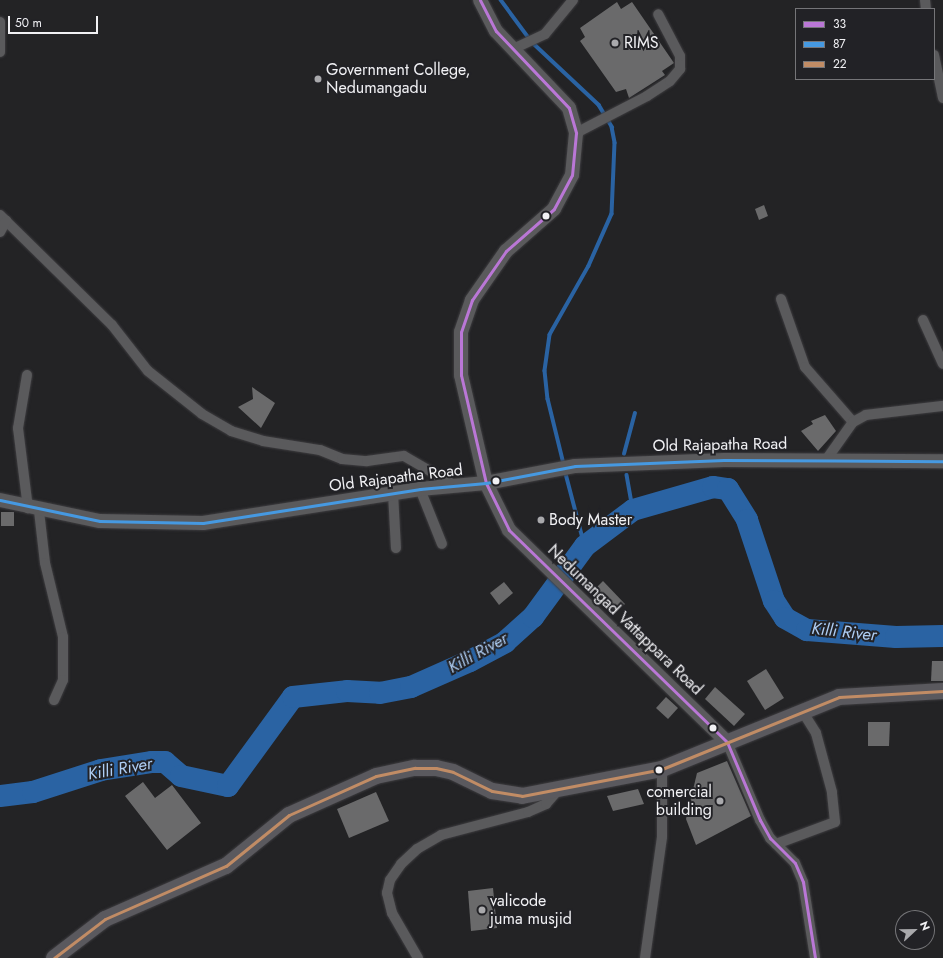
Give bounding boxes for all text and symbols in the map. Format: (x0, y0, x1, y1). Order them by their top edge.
scale bar (10, 8, 100, 34)
legend (795, 8, 935, 80)
text: 50 m (15, 14, 42, 32)
text: 33 (833, 15, 846, 33)
place label: RIMS (624, 33, 659, 53)
text: 87 (833, 35, 846, 53)
marker: RIMS (609, 37, 621, 49)
text: 22 (833, 55, 847, 73)
place label: Government College, Nedumangadu (326, 60, 470, 98)
marker: Government College, Nedumangadu (313, 74, 323, 84)
unlabelled marker (541, 211, 551, 221)
street label: Old Rajapatha Road (653, 434, 787, 456)
street label: Old Rajapatha Road (328, 460, 464, 496)
unlabelled marker (491, 476, 501, 486)
place label: Body Master (549, 510, 632, 530)
marker: Body Master (536, 515, 546, 525)
street label: Nedumangad Vattappara Road (544, 541, 706, 699)
water label: Killi River (810, 618, 878, 646)
water label: Killi River (445, 628, 511, 678)
unlabelled marker (708, 723, 718, 733)
water label: Killi River (86, 753, 154, 785)
unlabelled marker (654, 765, 664, 775)
place label: comercial building (646, 782, 712, 820)
marker: comercial building (715, 796, 725, 806)
place label: valicode juma musjid (490, 891, 572, 929)
marker: valicode juma musjid (477, 905, 487, 915)
north arrow (895, 910, 935, 950)
text: N (916, 919, 934, 933)

